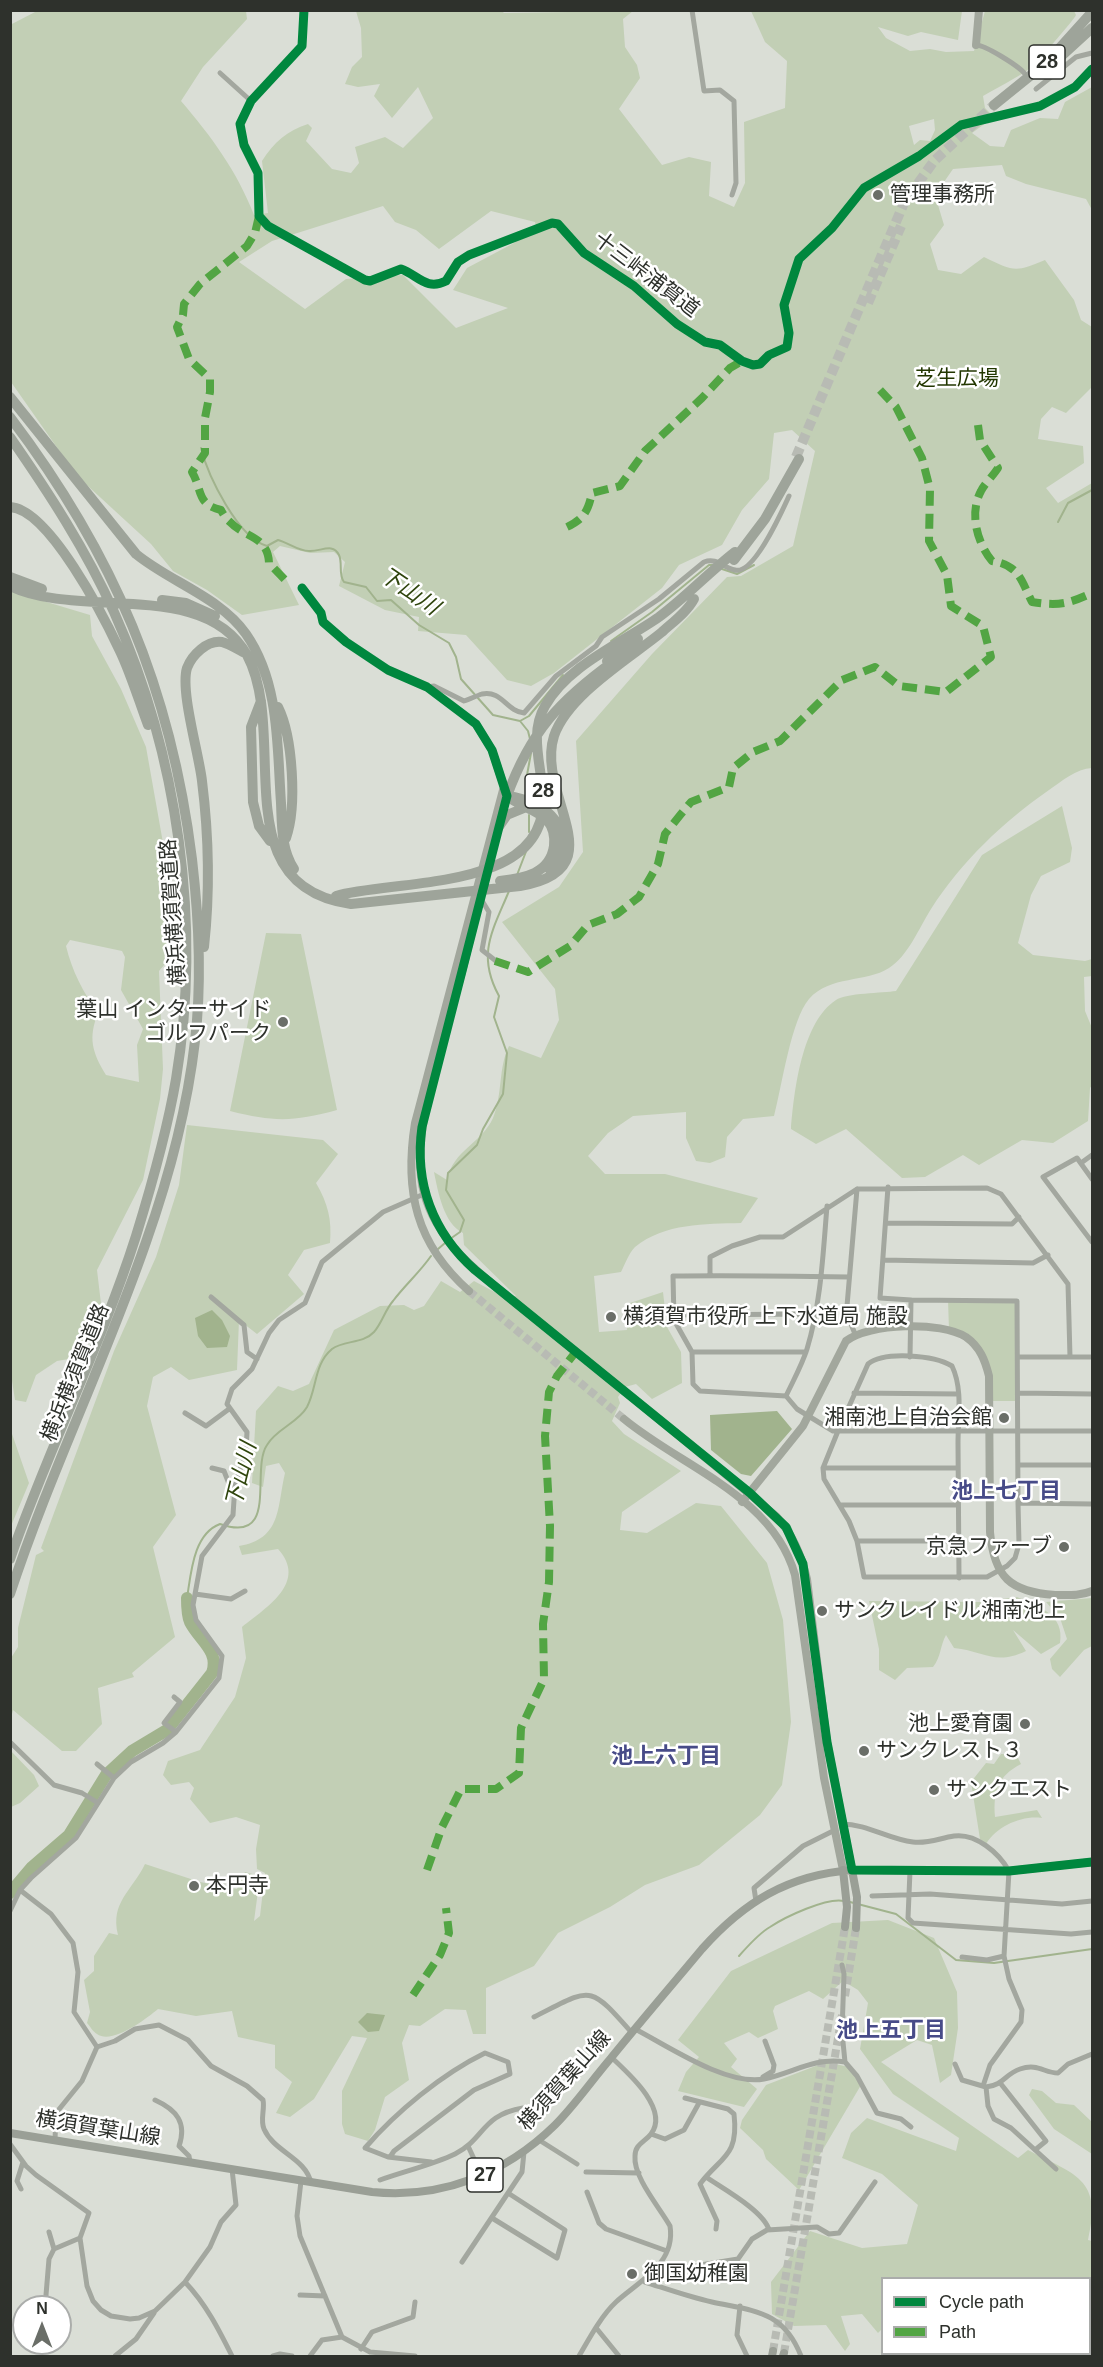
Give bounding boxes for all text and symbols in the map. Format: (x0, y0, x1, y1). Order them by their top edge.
road number: 28 (1029, 45, 1065, 79)
place label: 管理事務所 (890, 182, 995, 208)
marker: 管理事務所 (871, 188, 885, 202)
street label: 十三峠浦賀道 (588, 227, 704, 323)
park label: 芝生広場 (915, 366, 999, 392)
water label: 下山川 (374, 563, 444, 621)
road number: 28 (525, 774, 561, 808)
street label: 横浜横須賀道路 (156, 838, 192, 986)
place label: 葉山 インターサイド ゴルフパーク (76, 997, 271, 1047)
marker: 葉山 インターサイド ゴルフパーク (276, 1015, 290, 1029)
street label: 横浜横須賀道路 (37, 1300, 115, 1446)
place label: 横須賀市役所 上下水道局 施設 (623, 1304, 908, 1330)
marker: 横須賀市役所 上下水道局 施設 (604, 1310, 618, 1324)
place label: 湘南池上自治会館 (824, 1405, 992, 1431)
marker: 湘南池上自治会館 (997, 1411, 1011, 1425)
water label: 下山川 (221, 1440, 263, 1510)
district label: 池上七丁目 (951, 1479, 1061, 1505)
place label: 京急ファーブ (926, 1534, 1052, 1560)
marker: 京急ファーブ (1057, 1540, 1071, 1554)
place label: サンクレイドル湘南池上 (834, 1598, 1065, 1624)
marker: サンクレイドル湘南池上 (815, 1604, 829, 1618)
place label: 池上愛育園 (908, 1711, 1013, 1737)
marker: 池上愛育園 (1018, 1717, 1032, 1731)
place label: サンクレスト３ (876, 1738, 1023, 1764)
district label: 池上六丁目 (611, 1744, 721, 1770)
marker: サンクレスト３ (857, 1744, 871, 1758)
place label: サンクエスト (946, 1777, 1072, 1803)
marker: サンクエスト (927, 1783, 941, 1797)
place label: 本円寺 (206, 1873, 269, 1899)
marker: 本円寺 (187, 1879, 201, 1893)
district label: 池上五丁目 (836, 2018, 946, 2044)
street label: 横須賀葉山線 (513, 2026, 617, 2136)
street label: 横須賀葉山線 (34, 2107, 162, 2151)
road number: 27 (467, 2158, 503, 2192)
place label: 御国幼稚園 (644, 2261, 749, 2287)
marker: 御国幼稚園 (625, 2267, 639, 2281)
legend (881, 2277, 1091, 2355)
text: Cycle path (939, 2292, 1024, 2312)
north arrow (12, 2295, 72, 2355)
text: N (36, 2300, 48, 2317)
text: Path (939, 2322, 976, 2342)

